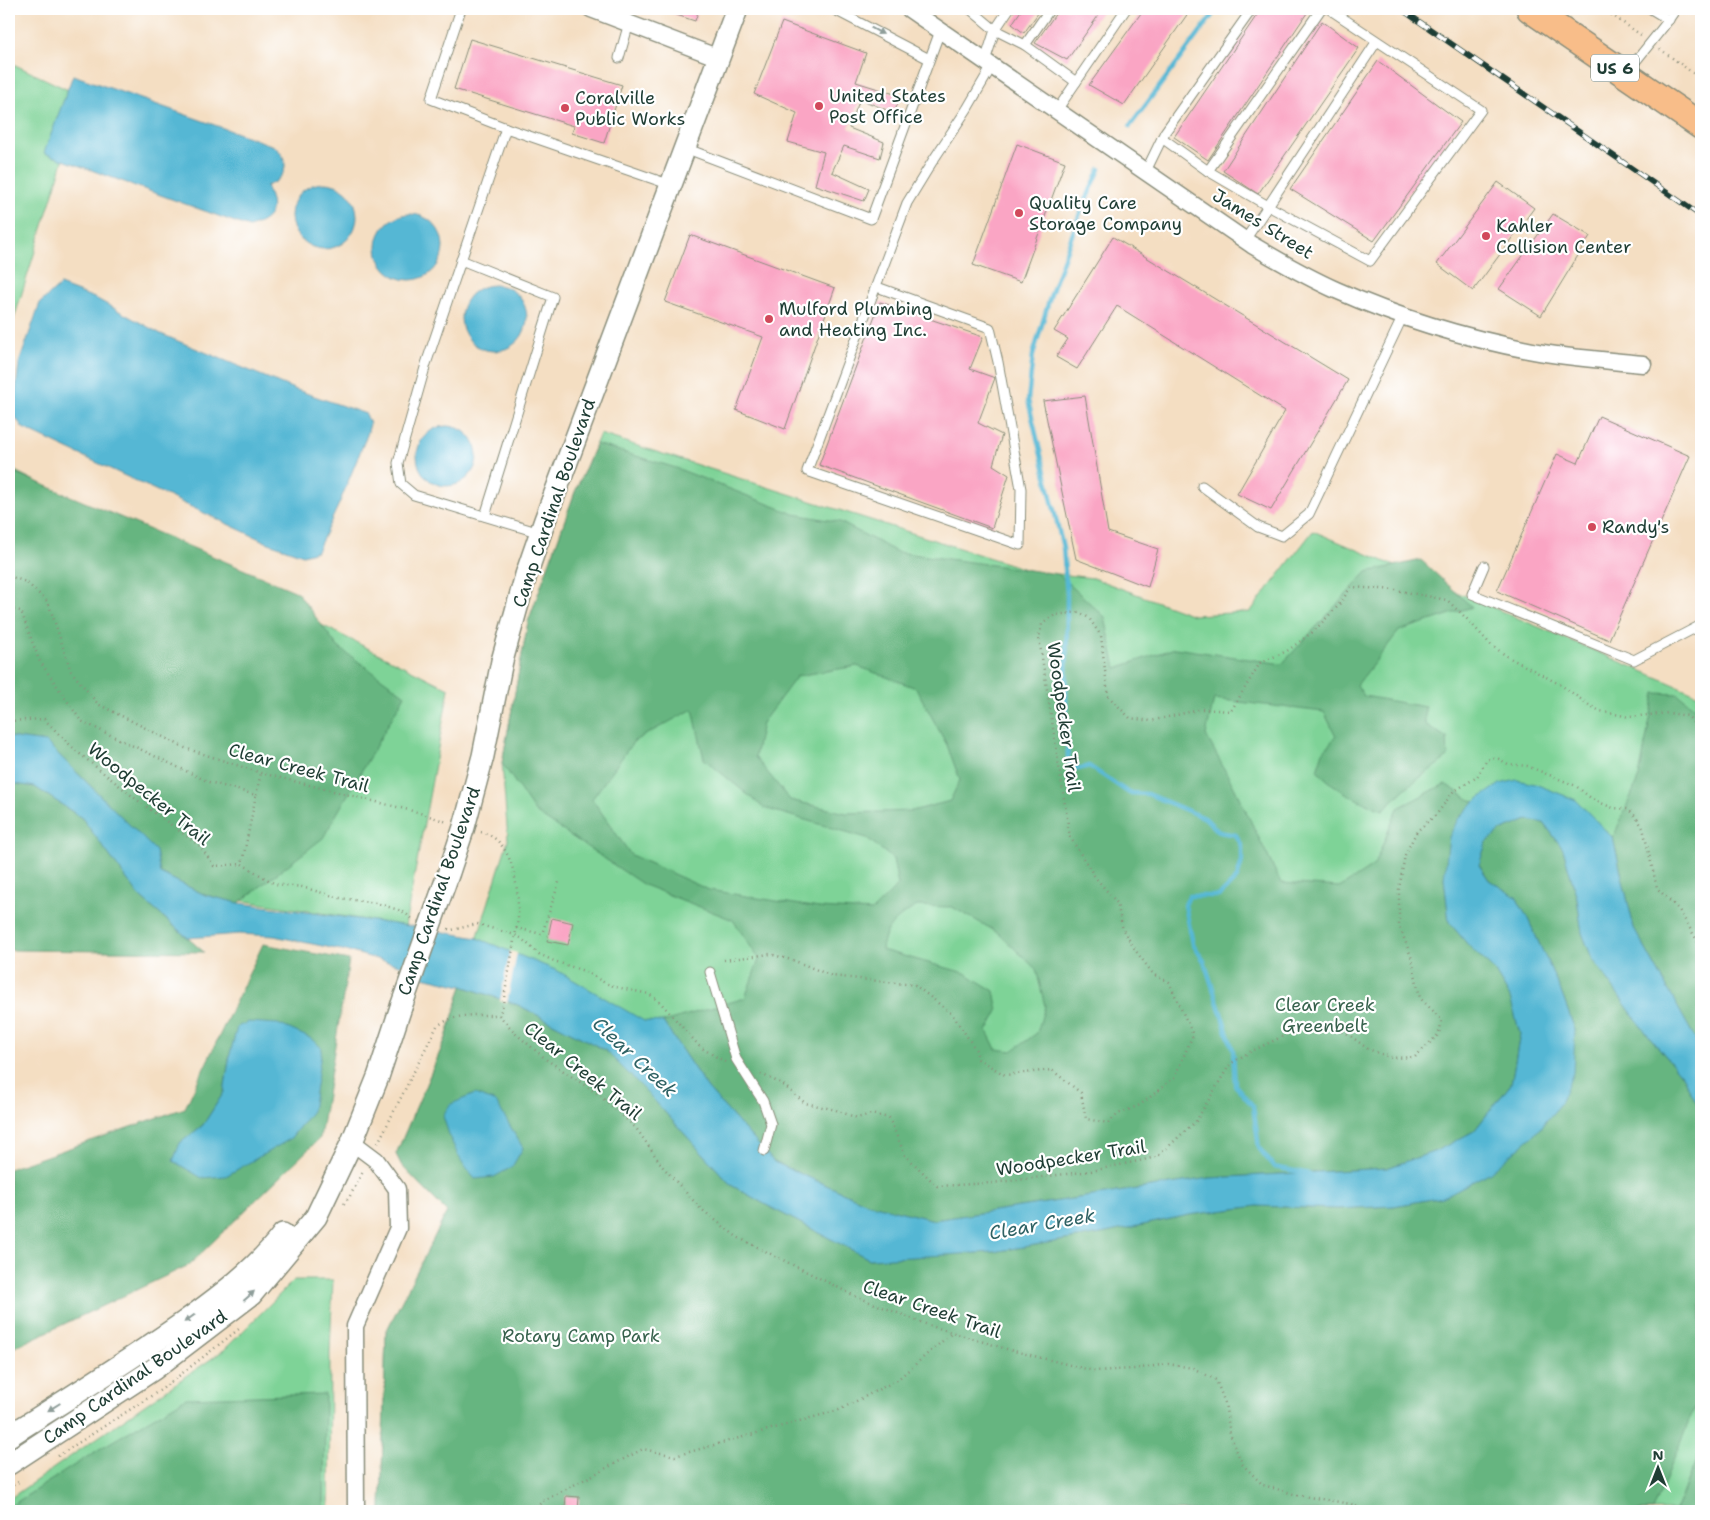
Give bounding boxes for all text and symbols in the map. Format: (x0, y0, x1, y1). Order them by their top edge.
one-way arrow (870, 27, 883, 36)
road number: US 6 (1591, 54, 1639, 82)
place label: United States Post Office (829, 84, 946, 129)
place label: Coralville Public Works (575, 86, 686, 131)
marker: United States Post Office (813, 100, 825, 112)
marker: Coralville Public Works (559, 102, 571, 114)
street label: James Street (1208, 183, 1318, 265)
place label: Quality Care Storage Company (1029, 191, 1182, 236)
marker: Quality Care Storage Company (1013, 207, 1025, 219)
place label: Kahler Collision Center (1496, 214, 1631, 259)
marker: Kahler Collision Center (1480, 230, 1492, 242)
place label: Mulford Plumbing and Heating Inc. (779, 297, 933, 342)
marker: Mulford Plumbing and Heating Inc. (763, 313, 775, 325)
street label: Camp Cardinal Boulevard (507, 395, 601, 611)
place label: Randy's (1602, 515, 1669, 539)
marker: Randy's (1586, 521, 1598, 533)
street label: Woodpecker Trail (1042, 640, 1086, 794)
street label: Woodpecker Trail (83, 737, 216, 851)
street label: Clear Creek Trail (226, 738, 373, 798)
street label: Camp Cardinal Boulevard (392, 783, 486, 999)
park label: Clear Creek Greenbelt (1275, 993, 1375, 1038)
water label: Clear Creek (587, 1011, 683, 1103)
street label: Clear Creek Trail (519, 1016, 647, 1126)
street label: Woodpecker Trail (994, 1134, 1148, 1182)
water label: Clear Creek (987, 1202, 1097, 1246)
street label: Clear Creek Trail (860, 1274, 1005, 1344)
one-way arrow (243, 1290, 255, 1302)
street label: Camp Cardinal Boulevard (38, 1304, 232, 1450)
one-way arrow (183, 1313, 196, 1323)
park label: Rotary Camp Park (502, 1324, 660, 1348)
one-way arrow (47, 1403, 60, 1412)
north arrow (1632, 1442, 1682, 1492)
text: N (1652, 1446, 1664, 1464)

